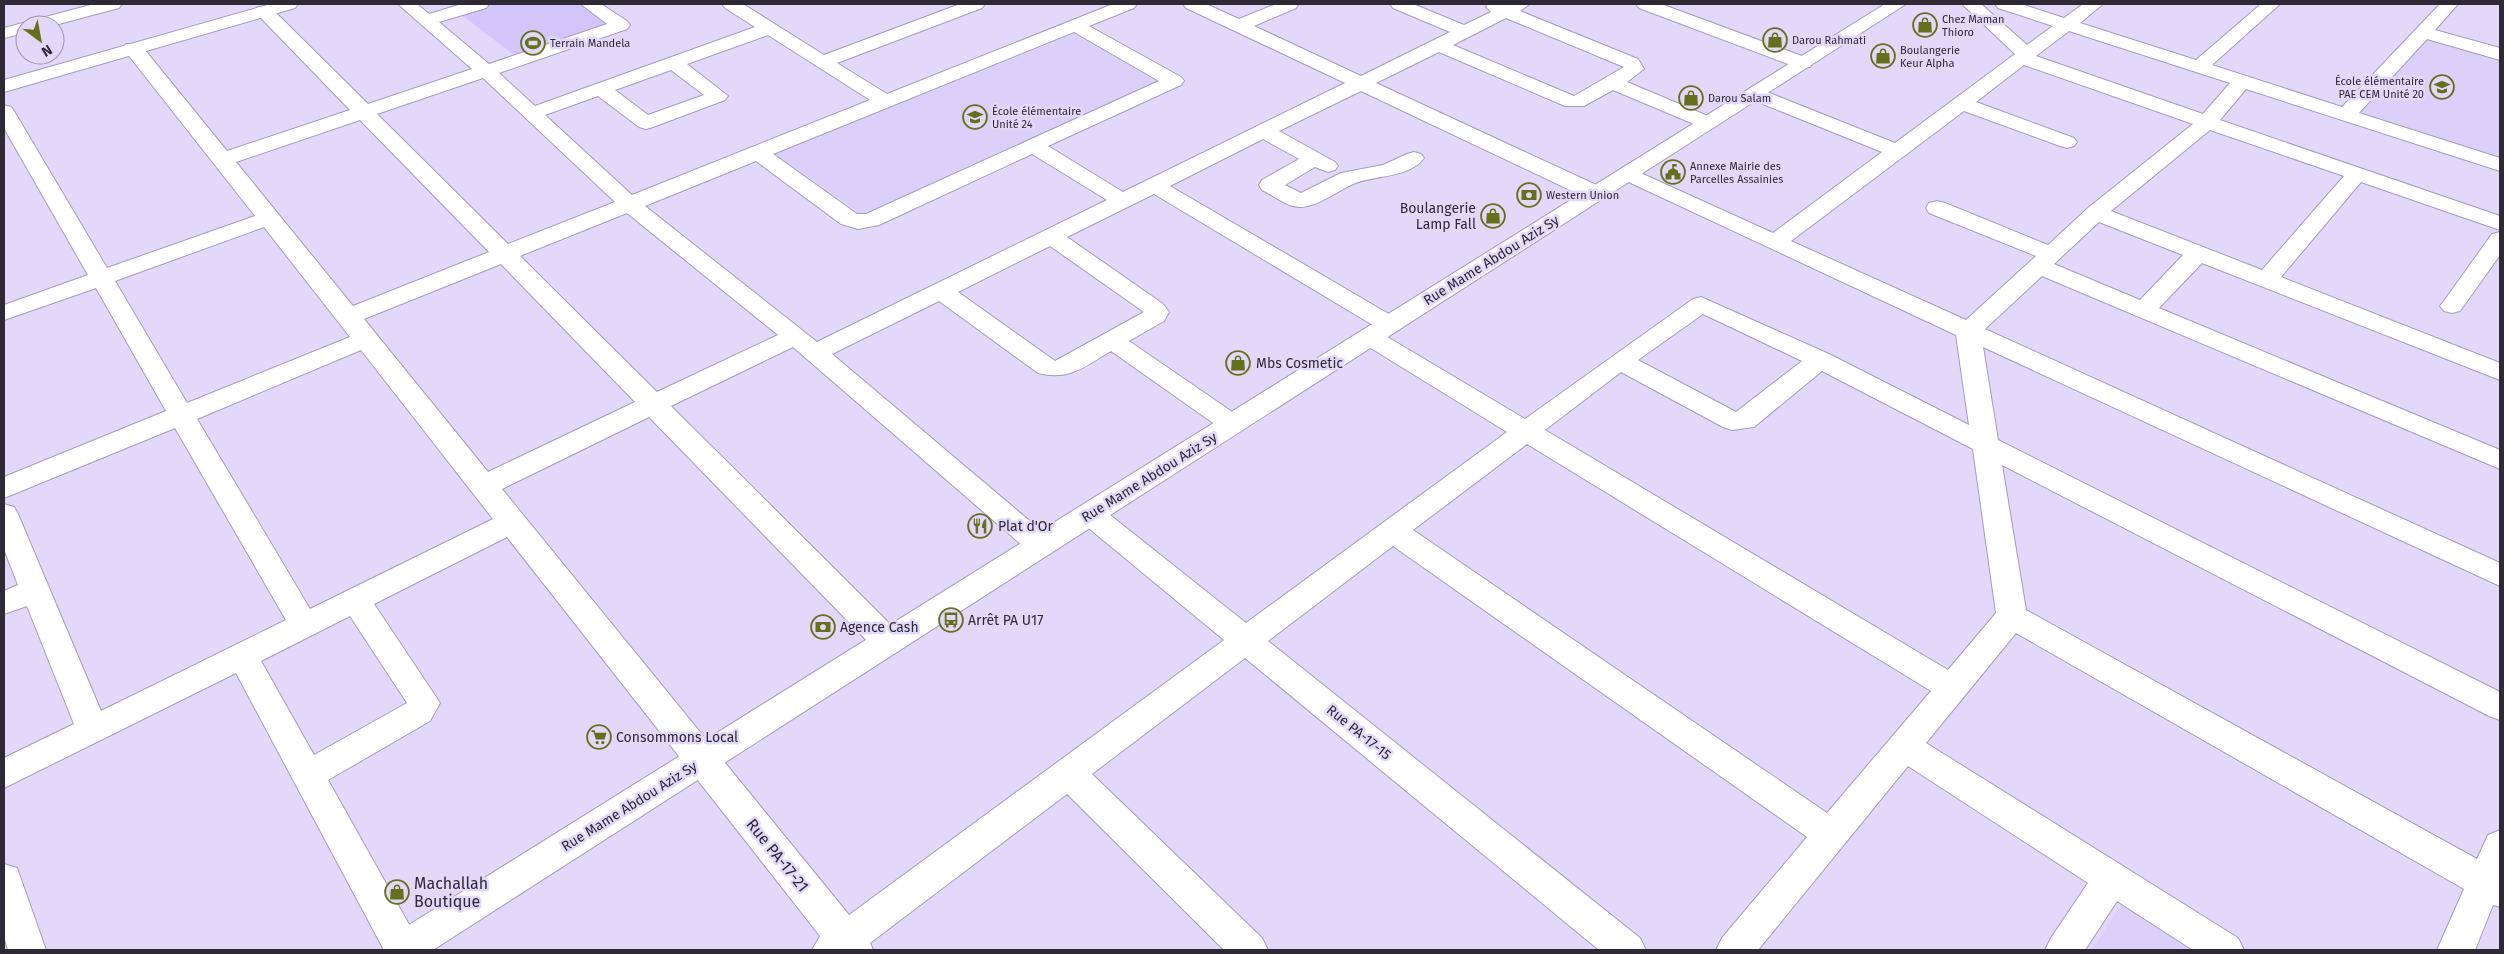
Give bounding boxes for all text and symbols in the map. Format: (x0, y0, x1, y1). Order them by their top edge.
shop icon: Chez Maman Thioro (1912, 12, 1938, 38)
place label: Chez Maman Thioro (1942, 13, 2005, 39)
north arrow (15, 15, 65, 65)
shop icon: Darou Rahmati (1762, 27, 1788, 53)
sports icon: Terrain Mandela (520, 30, 546, 56)
place label: Darou Rahmati (1792, 34, 1866, 47)
place label: Terrain Mandela (550, 37, 630, 50)
text: N (38, 41, 55, 60)
shop icon: Boulangerie Keur Alpha (1870, 43, 1896, 69)
place label: Boulangerie Keur Alpha (1900, 44, 1960, 70)
place label: École élémentaire PAE CEM Unité 20 (2335, 74, 2424, 101)
school or university icon: École élémentaire PAE CEM Unité 20 (2429, 74, 2455, 100)
shop icon: Darou Salam (1678, 85, 1704, 111)
place label: Darou Salam (1708, 92, 1771, 105)
school or university icon: École élémentaire Unité 24 (962, 104, 988, 130)
place label: École élémentaire Unité 24 (992, 104, 1081, 131)
public building icon: Annexe Mairie des Parcelles Assainies (1660, 159, 1686, 185)
place label: Annexe Mairie des Parcelles Assainies (1690, 160, 1783, 186)
bank icon: Western Union (1516, 182, 1542, 208)
place label: Western Union (1546, 189, 1619, 202)
place label: Boulangerie Lamp Fall (1400, 200, 1476, 233)
shop icon: Boulangerie Lamp Fall (1480, 203, 1506, 229)
street label: Rue Mame Abdou Aziz Sy (1420, 212, 1562, 309)
shop icon: Mbs Cosmetic (1225, 350, 1251, 376)
place label: Mbs Cosmetic (1256, 355, 1343, 372)
street label: Rue Mame Abdou Aziz Sy (1078, 429, 1220, 526)
restaurant icon: Plat d'Or (967, 513, 993, 539)
place label: Plat d'Or (998, 518, 1054, 535)
bus stop icon: Arrêt PA U17 (938, 607, 964, 633)
place label: Arrêt PA U17 (968, 612, 1043, 629)
bank icon: Agence Cash (810, 614, 836, 640)
place label: Agence Cash (840, 619, 919, 636)
street label: Rue PA-17-15 (1323, 701, 1394, 763)
supermarket icon: Consommons Local (586, 724, 612, 750)
place label: Consommons Local (616, 729, 738, 746)
street label: Rue Mame Abdou Aziz Sy (558, 758, 700, 855)
street label: Rue PA-17-21 (742, 815, 813, 896)
place label: Machallah Boutique (414, 874, 488, 911)
shop icon: Machallah Boutique (384, 879, 410, 905)

